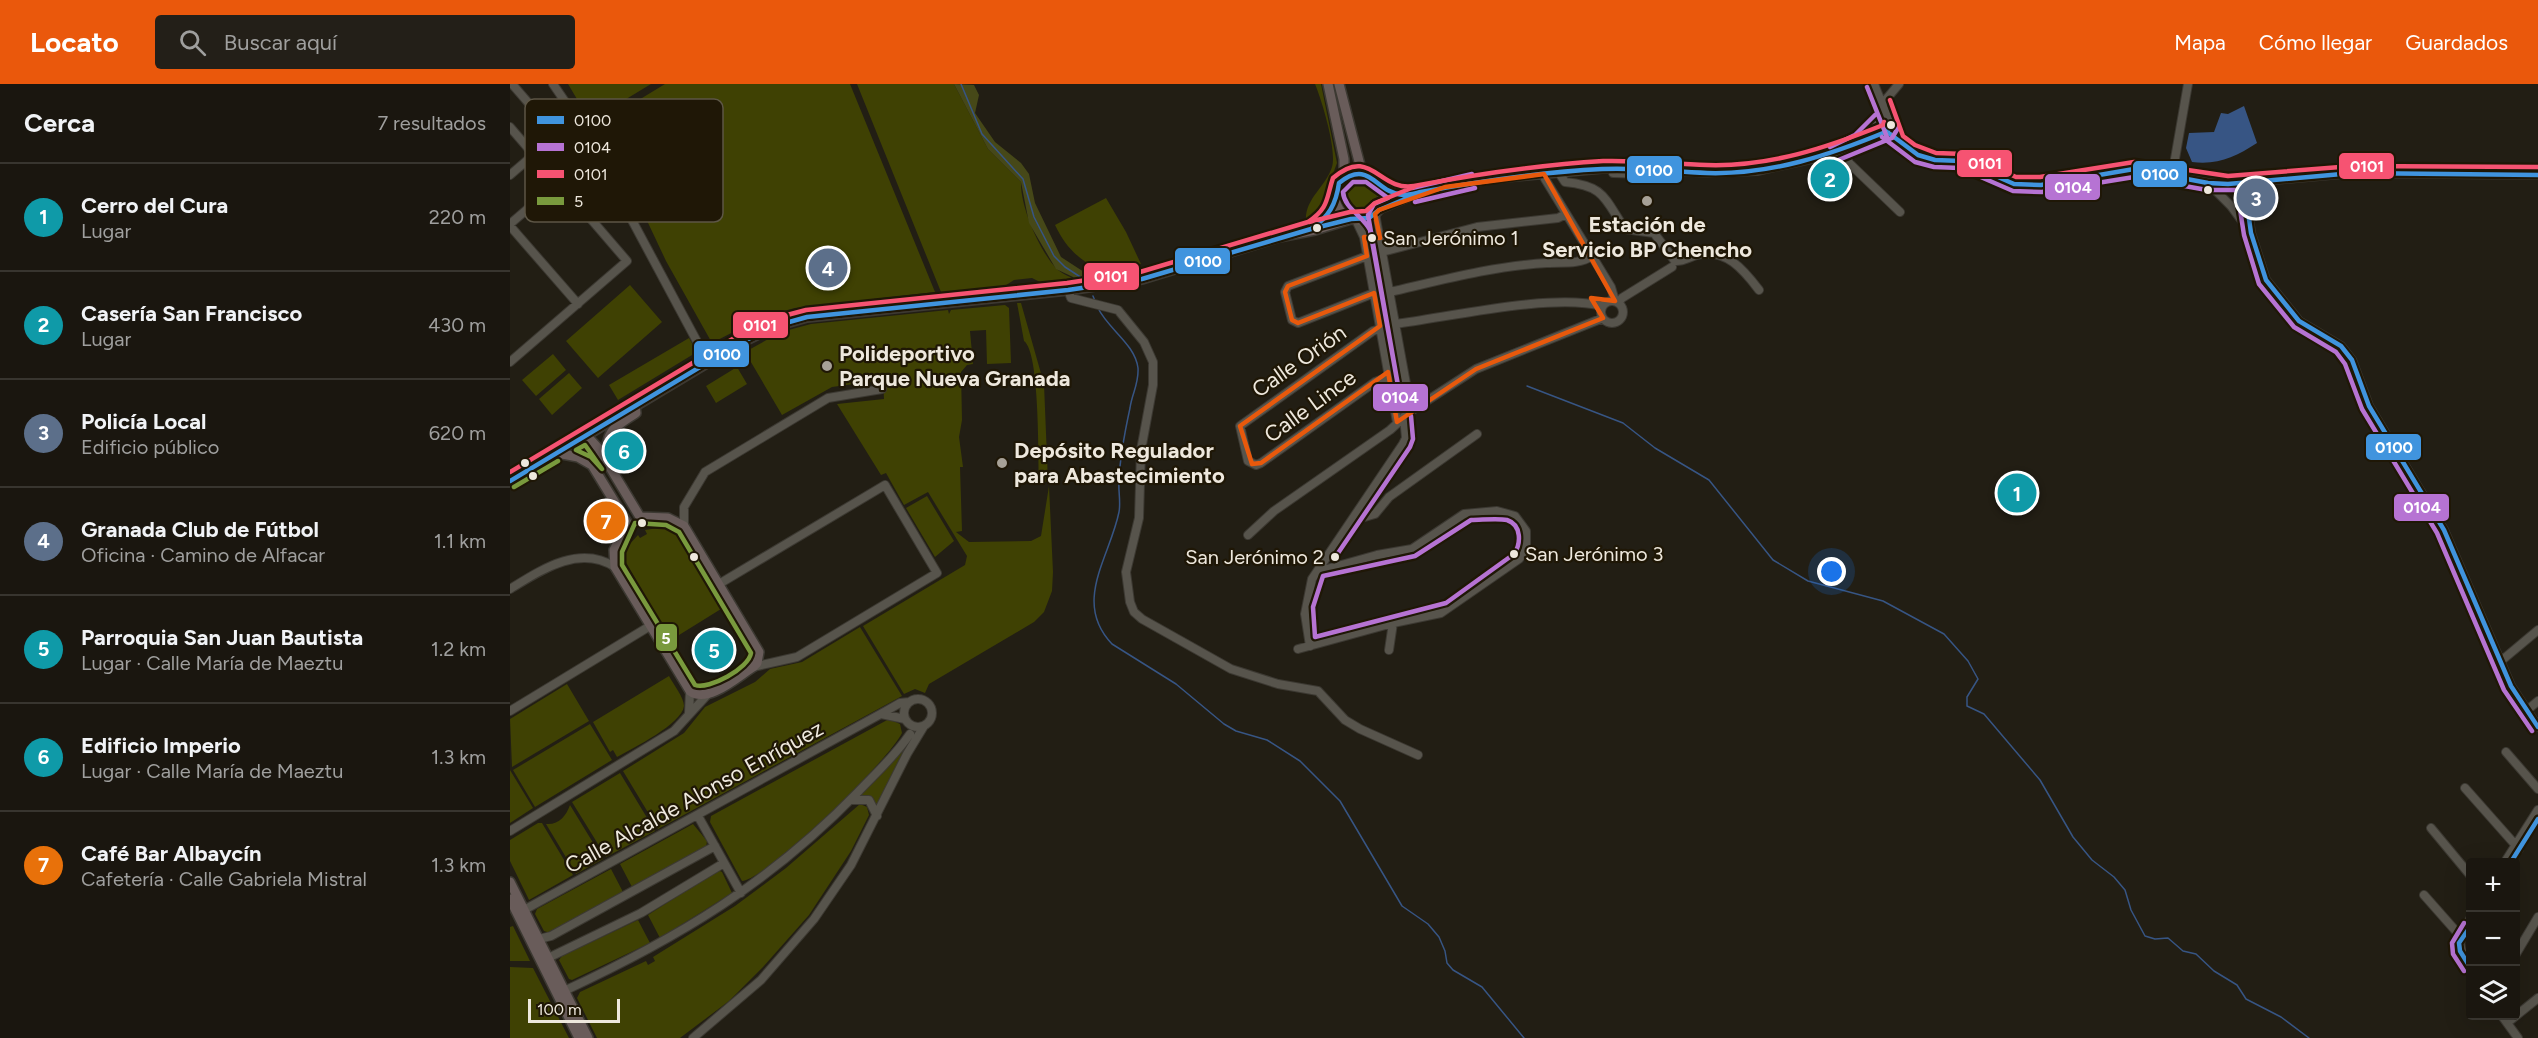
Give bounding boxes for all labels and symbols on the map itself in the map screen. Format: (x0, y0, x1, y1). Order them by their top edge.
legend (525, 99, 723, 222)
text: 0100 (574, 111, 611, 130)
unlabelled marker (1885, 119, 1897, 131)
text: 0104 (574, 138, 611, 157)
line badge: 0101 (1956, 149, 2013, 178)
line badge: 0101 (2338, 152, 2395, 180)
text: 0101 (1968, 154, 2002, 173)
line badge: 0100 (1626, 155, 1683, 184)
pin: 2 (1810, 156, 1850, 202)
text: 0101 (2350, 157, 2384, 176)
line badge: 0100 (2132, 160, 2188, 188)
text: 0100 (1635, 161, 1673, 180)
text: 0101 (574, 165, 608, 184)
text: 0100 (2141, 165, 2179, 184)
line badge: 0104 (2044, 173, 2101, 201)
pin: 3 (2236, 176, 2276, 220)
text: 0104 (2054, 178, 2092, 197)
unlabelled marker (2202, 184, 2214, 196)
text: 5 (574, 192, 583, 211)
marker: Estación de Servicio BP Chencho (1640, 194, 1654, 208)
place label: Estación de Servicio BP Chencho (1542, 211, 1752, 263)
unlabelled marker (1311, 222, 1323, 234)
place label: San Jerónimo 1 (1383, 226, 1519, 250)
marker: San Jerónimo 1 (1366, 232, 1378, 244)
pin: 4 (808, 246, 848, 291)
line badge: 0100 (1174, 247, 1231, 275)
text: 0100 (1184, 252, 1222, 271)
line badge: 0101 (1083, 262, 1140, 291)
text: 0101 (1094, 267, 1128, 286)
line badge: 0101 (732, 311, 789, 339)
text: 0101 (743, 316, 777, 335)
street label: Calle Orión (1247, 319, 1351, 403)
line badge: 0100 (693, 340, 750, 368)
place label: Polideportivo Parque Nueva Granada (839, 340, 1071, 392)
text: 0100 (703, 345, 741, 364)
marker: Polideportivo Parque Nueva Granada (820, 359, 834, 373)
street label: Calle Lince (1259, 364, 1361, 448)
line badge: 0104 (1372, 383, 1429, 412)
text: 0104 (1381, 388, 1419, 407)
pin: 6 (604, 428, 644, 473)
line badge: 0100 (2365, 433, 2422, 461)
place label: Depósito Regulador para Abastecimiento (1014, 437, 1225, 489)
text: 0100 (2375, 438, 2413, 457)
marker: Depósito Regulador para Abastecimiento (995, 456, 1009, 470)
unlabelled marker (519, 457, 531, 469)
unlabelled marker (527, 470, 539, 482)
pin: 1 (1998, 470, 2036, 516)
line badge: 0104 (2393, 493, 2450, 522)
pin: 7 (586, 498, 626, 544)
text: 0104 (2403, 498, 2441, 517)
unlabelled marker (636, 517, 648, 529)
place label: San Jerónimo 3 (1525, 542, 1663, 566)
place label: San Jerónimo 2 (1185, 545, 1324, 569)
marker: San Jerónimo 3 (1508, 548, 1520, 560)
unlabelled marker (688, 551, 700, 563)
marker: San Jerónimo 2 (1329, 551, 1341, 563)
your location (1817, 557, 1846, 586)
line badge: 5 (655, 623, 678, 652)
pin: 5 (694, 628, 734, 672)
text: 5 (661, 629, 671, 648)
street label: Calle Alcalde Alonso Enríquez (560, 715, 828, 879)
scale bar (528, 996, 620, 1024)

